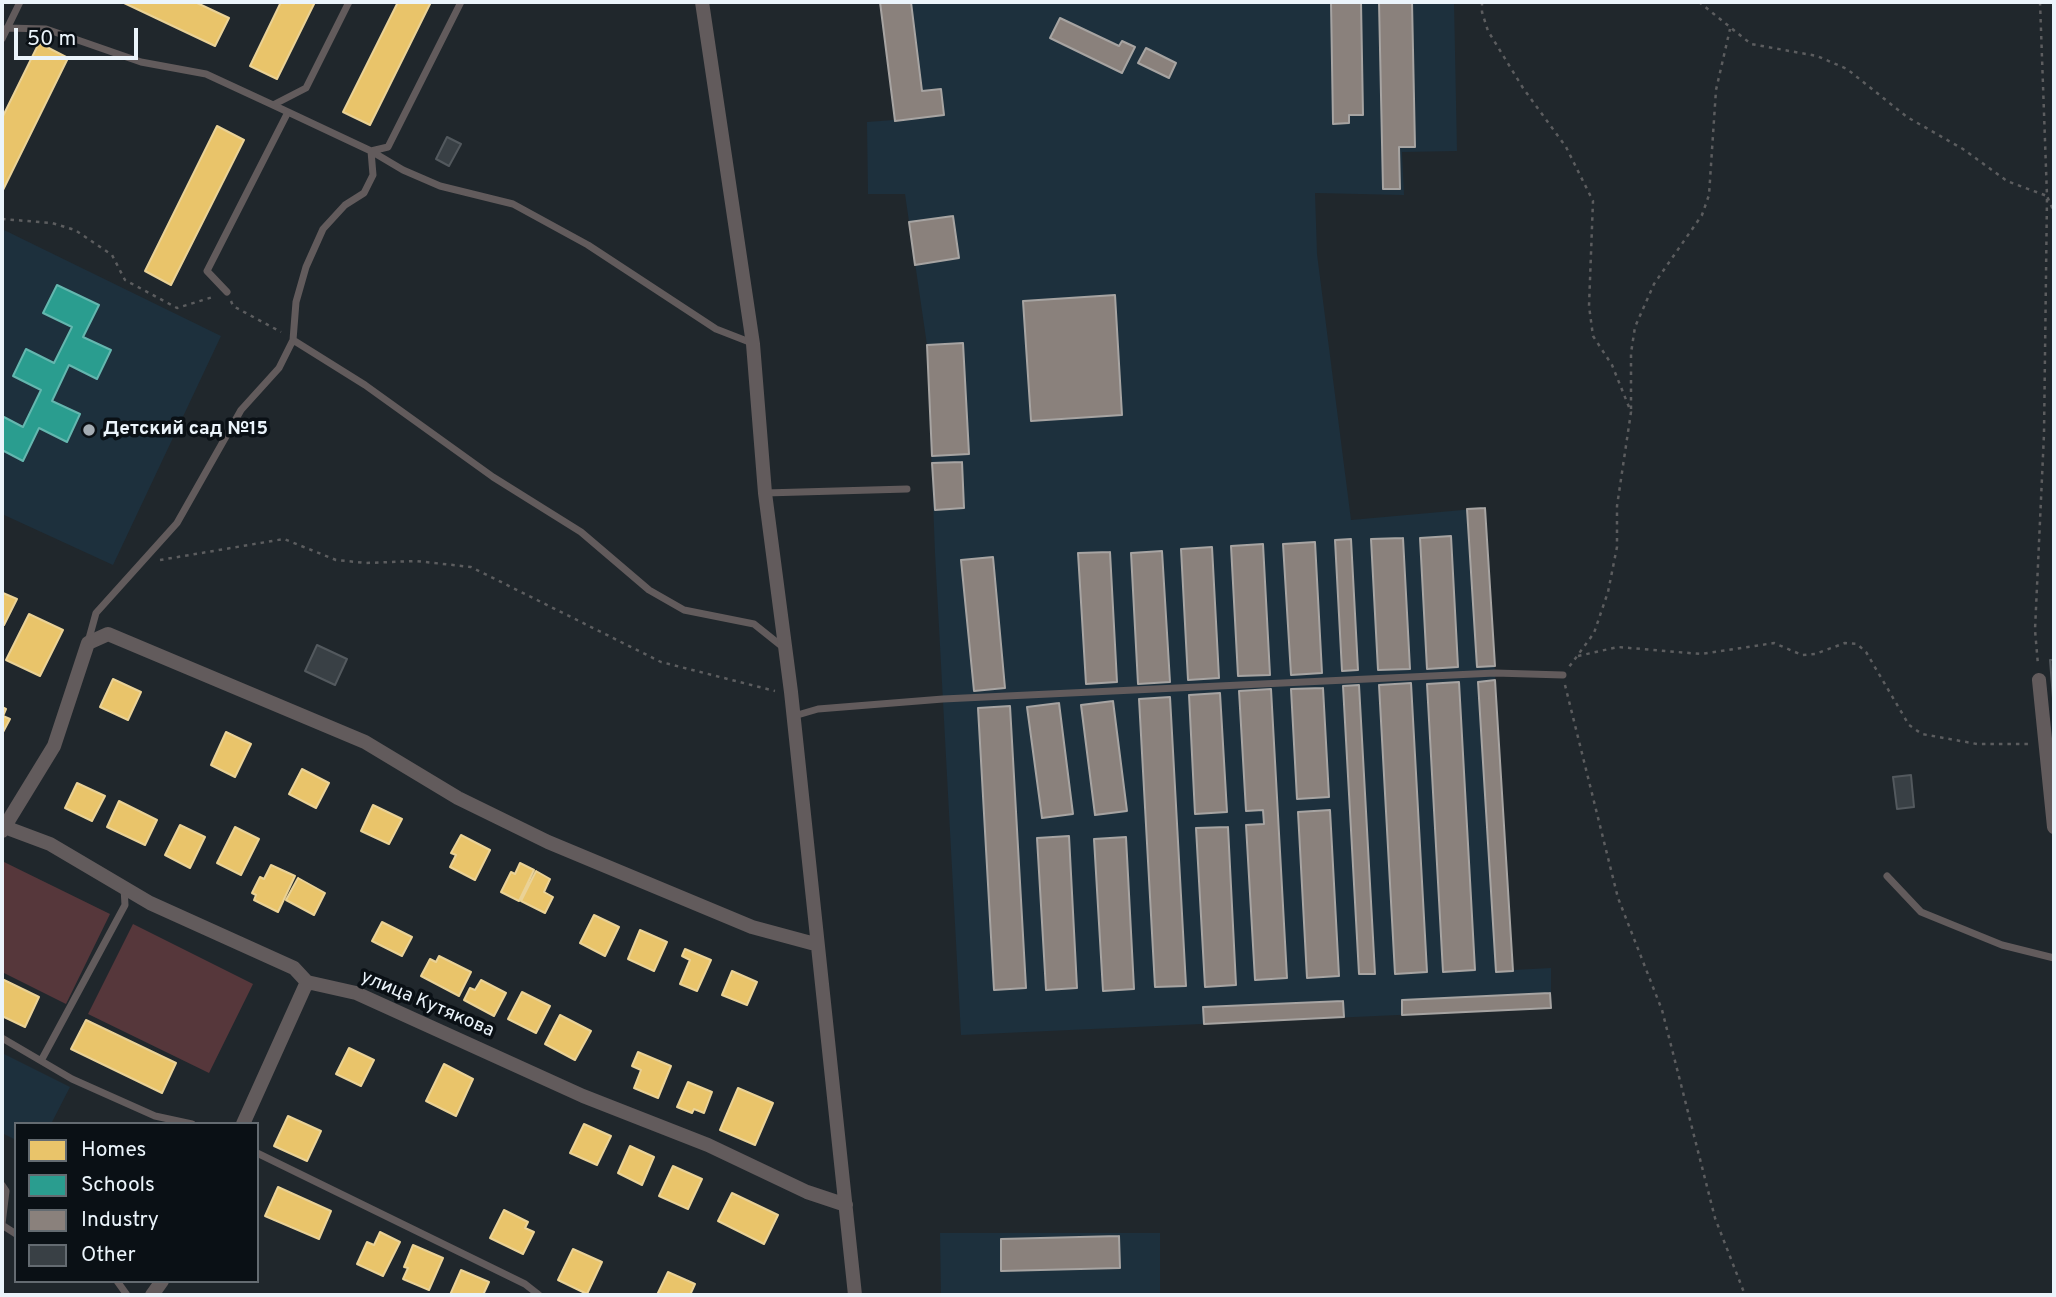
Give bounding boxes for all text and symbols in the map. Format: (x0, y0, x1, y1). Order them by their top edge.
scale bar (18, 14, 142, 58)
text: 50 m (27, 26, 76, 53)
place label: Детский сад №15 (103, 419, 268, 441)
marker: Детский сад №15 (81, 422, 97, 438)
street label: улица Кутякова (357, 967, 497, 1043)
legend (14, 1122, 259, 1283)
text: Homes (81, 1137, 146, 1164)
text: Schools (81, 1172, 155, 1199)
text: Industry (81, 1207, 159, 1234)
text: Other (81, 1242, 136, 1269)

